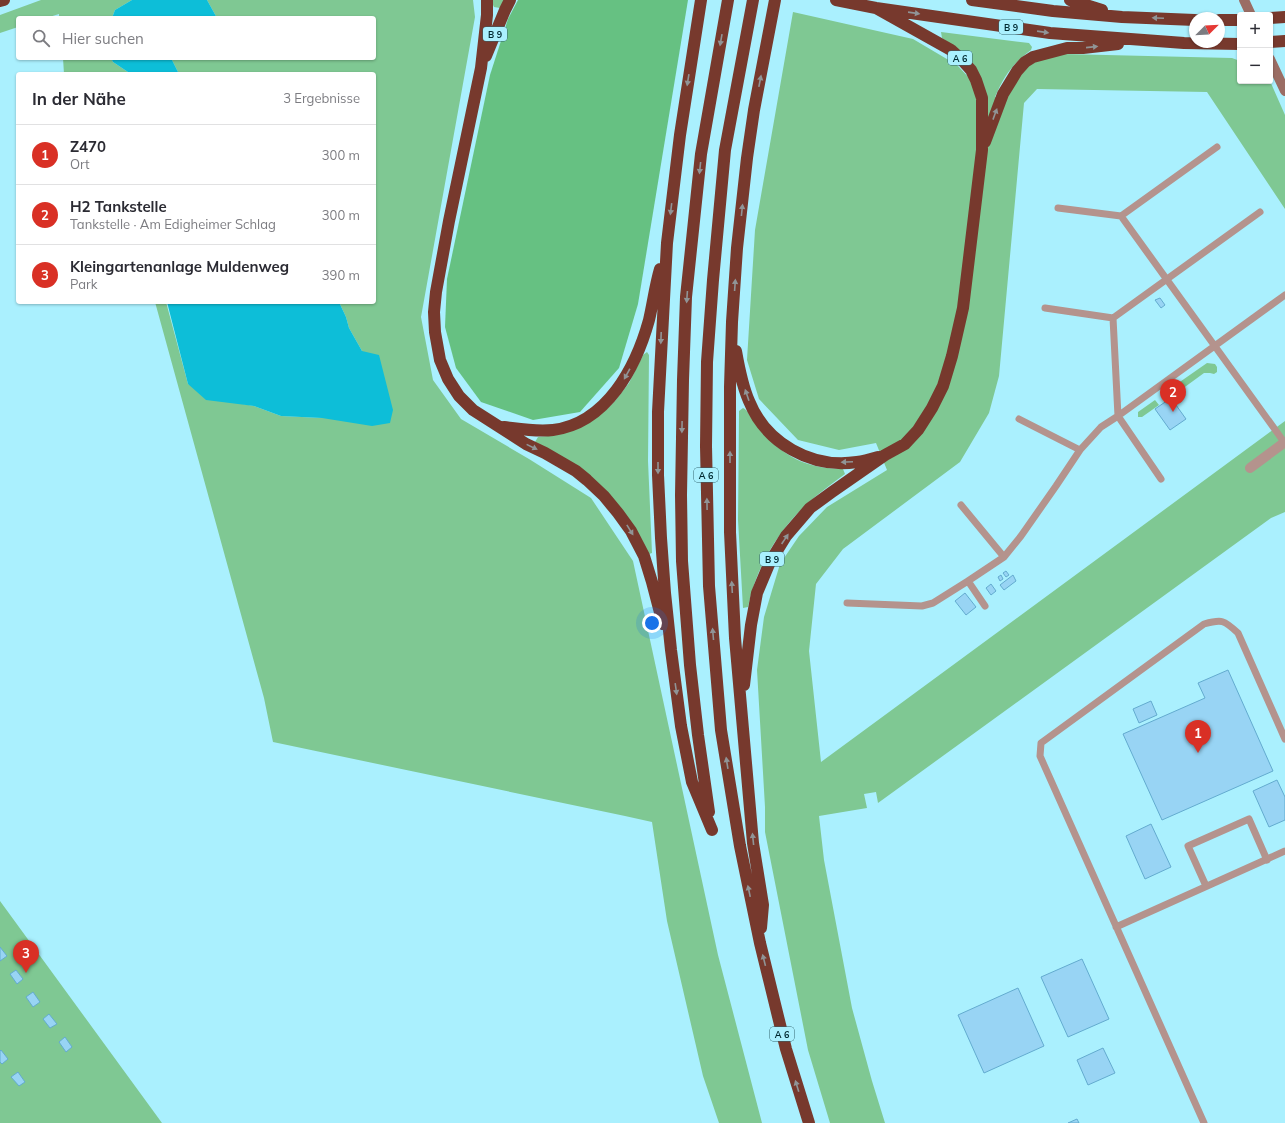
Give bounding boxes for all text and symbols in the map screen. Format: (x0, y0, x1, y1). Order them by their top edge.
one-way arrow (908, 10, 920, 16)
north arrow (1189, 12, 1225, 48)
map controls (1237, 12, 1273, 84)
button: + (1237, 12, 1273, 48)
one-way arrow (1152, 15, 1164, 22)
search box (16, 16, 376, 60)
road number: B 9 (999, 20, 1023, 34)
icon: search (30, 27, 52, 49)
road number: B 9 (483, 27, 507, 41)
text: Hier suchen (62, 29, 144, 48)
one-way arrow (1037, 29, 1049, 35)
one-way arrow (718, 34, 724, 46)
one-way arrow (1086, 44, 1098, 50)
button: − (1237, 48, 1273, 84)
road number: A 6 (948, 51, 972, 65)
one-way arrow (685, 74, 691, 86)
one-way arrow (757, 75, 763, 87)
text: In der Nähe (32, 88, 126, 109)
text: 3 Ergebnisse (283, 90, 360, 106)
one-way arrow (993, 107, 999, 119)
text: Z470 (70, 137, 106, 156)
text: 1 (41, 147, 49, 163)
text: 300 m (322, 147, 360, 163)
text: Ort (70, 156, 90, 172)
one-way arrow (696, 162, 703, 174)
text: H2 Tankstelle (70, 197, 167, 216)
one-way arrow (668, 203, 674, 215)
one-way arrow (739, 204, 745, 216)
text: 2 (41, 207, 49, 223)
text: 300 m (322, 207, 360, 223)
text: Tankstelle · Am Edigheimer Schlag (70, 216, 276, 232)
text: Kleingartenanlage Muldenweg (70, 257, 289, 276)
text: 3 (41, 267, 49, 283)
text: 390 m (322, 267, 360, 283)
text: Park (70, 276, 97, 292)
one-way arrow (731, 279, 738, 291)
one-way arrow (683, 291, 690, 303)
one-way arrow (658, 332, 664, 345)
one-way arrow (624, 368, 631, 379)
pin: 2 (1160, 379, 1186, 412)
one-way arrow (743, 389, 749, 401)
one-way arrow (679, 421, 685, 434)
one-way arrow (527, 444, 538, 450)
one-way arrow (727, 450, 733, 463)
one-way arrow (840, 459, 853, 465)
one-way arrow (655, 462, 661, 475)
road number: A 6 (694, 468, 718, 482)
one-way arrow (704, 497, 710, 510)
one-way arrow (626, 524, 633, 536)
one-way arrow (781, 533, 788, 545)
road number: B 9 (760, 552, 784, 566)
one-way arrow (729, 581, 736, 593)
your location (642, 613, 662, 633)
one-way arrow (710, 628, 716, 640)
one-way arrow (673, 682, 679, 695)
pin: 1 (1185, 720, 1211, 753)
one-way arrow (724, 757, 730, 770)
one-way arrow (750, 833, 756, 845)
one-way arrow (746, 885, 752, 898)
pin: 3 (13, 940, 39, 973)
one-way arrow (761, 954, 767, 966)
road number: A 6 (770, 1027, 794, 1041)
one-way arrow (794, 1079, 800, 1091)

